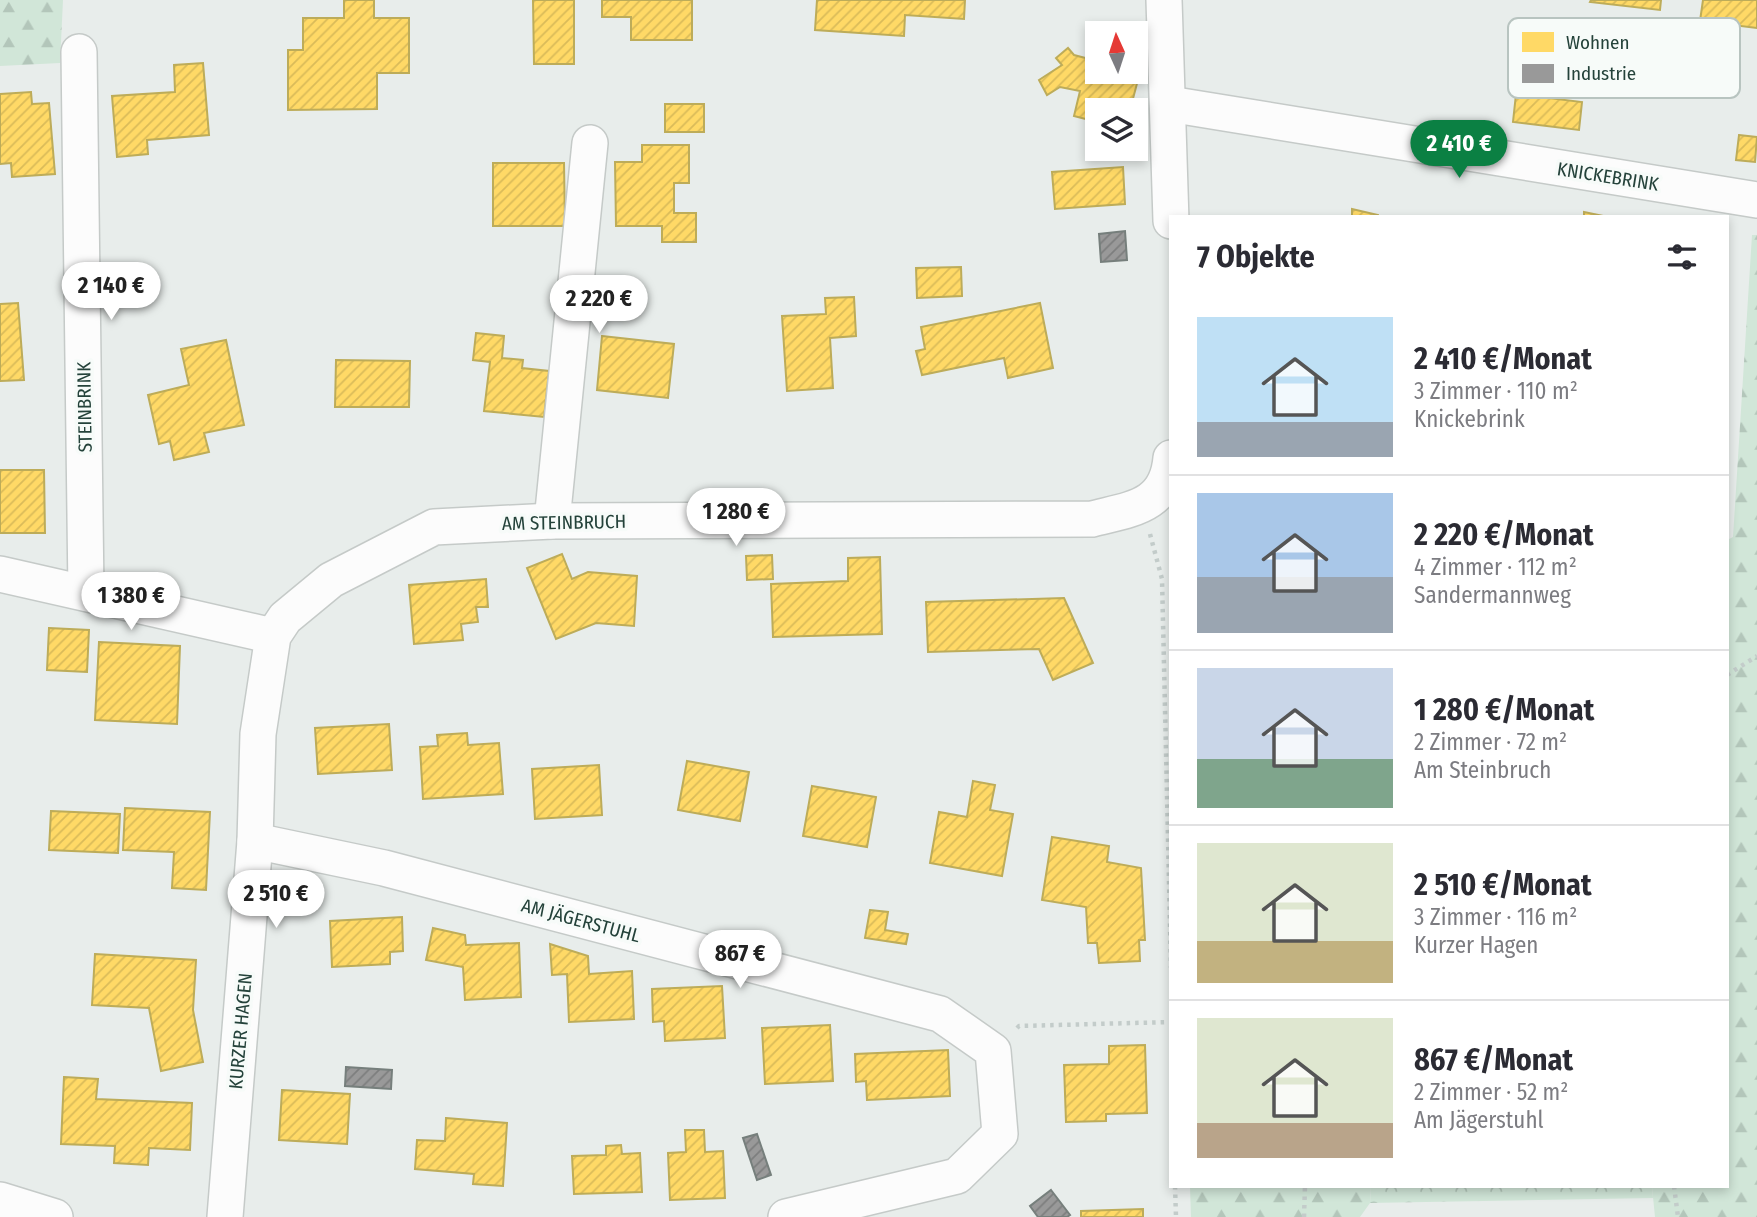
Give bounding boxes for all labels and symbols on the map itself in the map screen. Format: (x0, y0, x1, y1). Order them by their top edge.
legend (1508, 18, 1740, 98)
north arrow (1085, 21, 1148, 84)
text: Wohnen (1566, 31, 1629, 54)
text: Industrie (1566, 62, 1636, 85)
pin: 2 410 € (1394, 120, 1524, 180)
street label: KNICKEBRINK (1556, 157, 1661, 196)
pin: 2 140 € (46, 262, 176, 322)
pin: 2 220 € (534, 276, 664, 335)
street label: STEINBRINK (72, 361, 97, 452)
pin: 1 280 € (671, 489, 801, 548)
street label: AM STEINBRUCH (502, 510, 626, 535)
pin: 1 380 € (66, 572, 196, 632)
pin: 2 510 € (211, 870, 341, 930)
street label: AM JÄGERSTUHL (519, 894, 643, 948)
pin: 867 € (691, 930, 789, 990)
street label: KURZER HAGEN (224, 972, 257, 1090)

